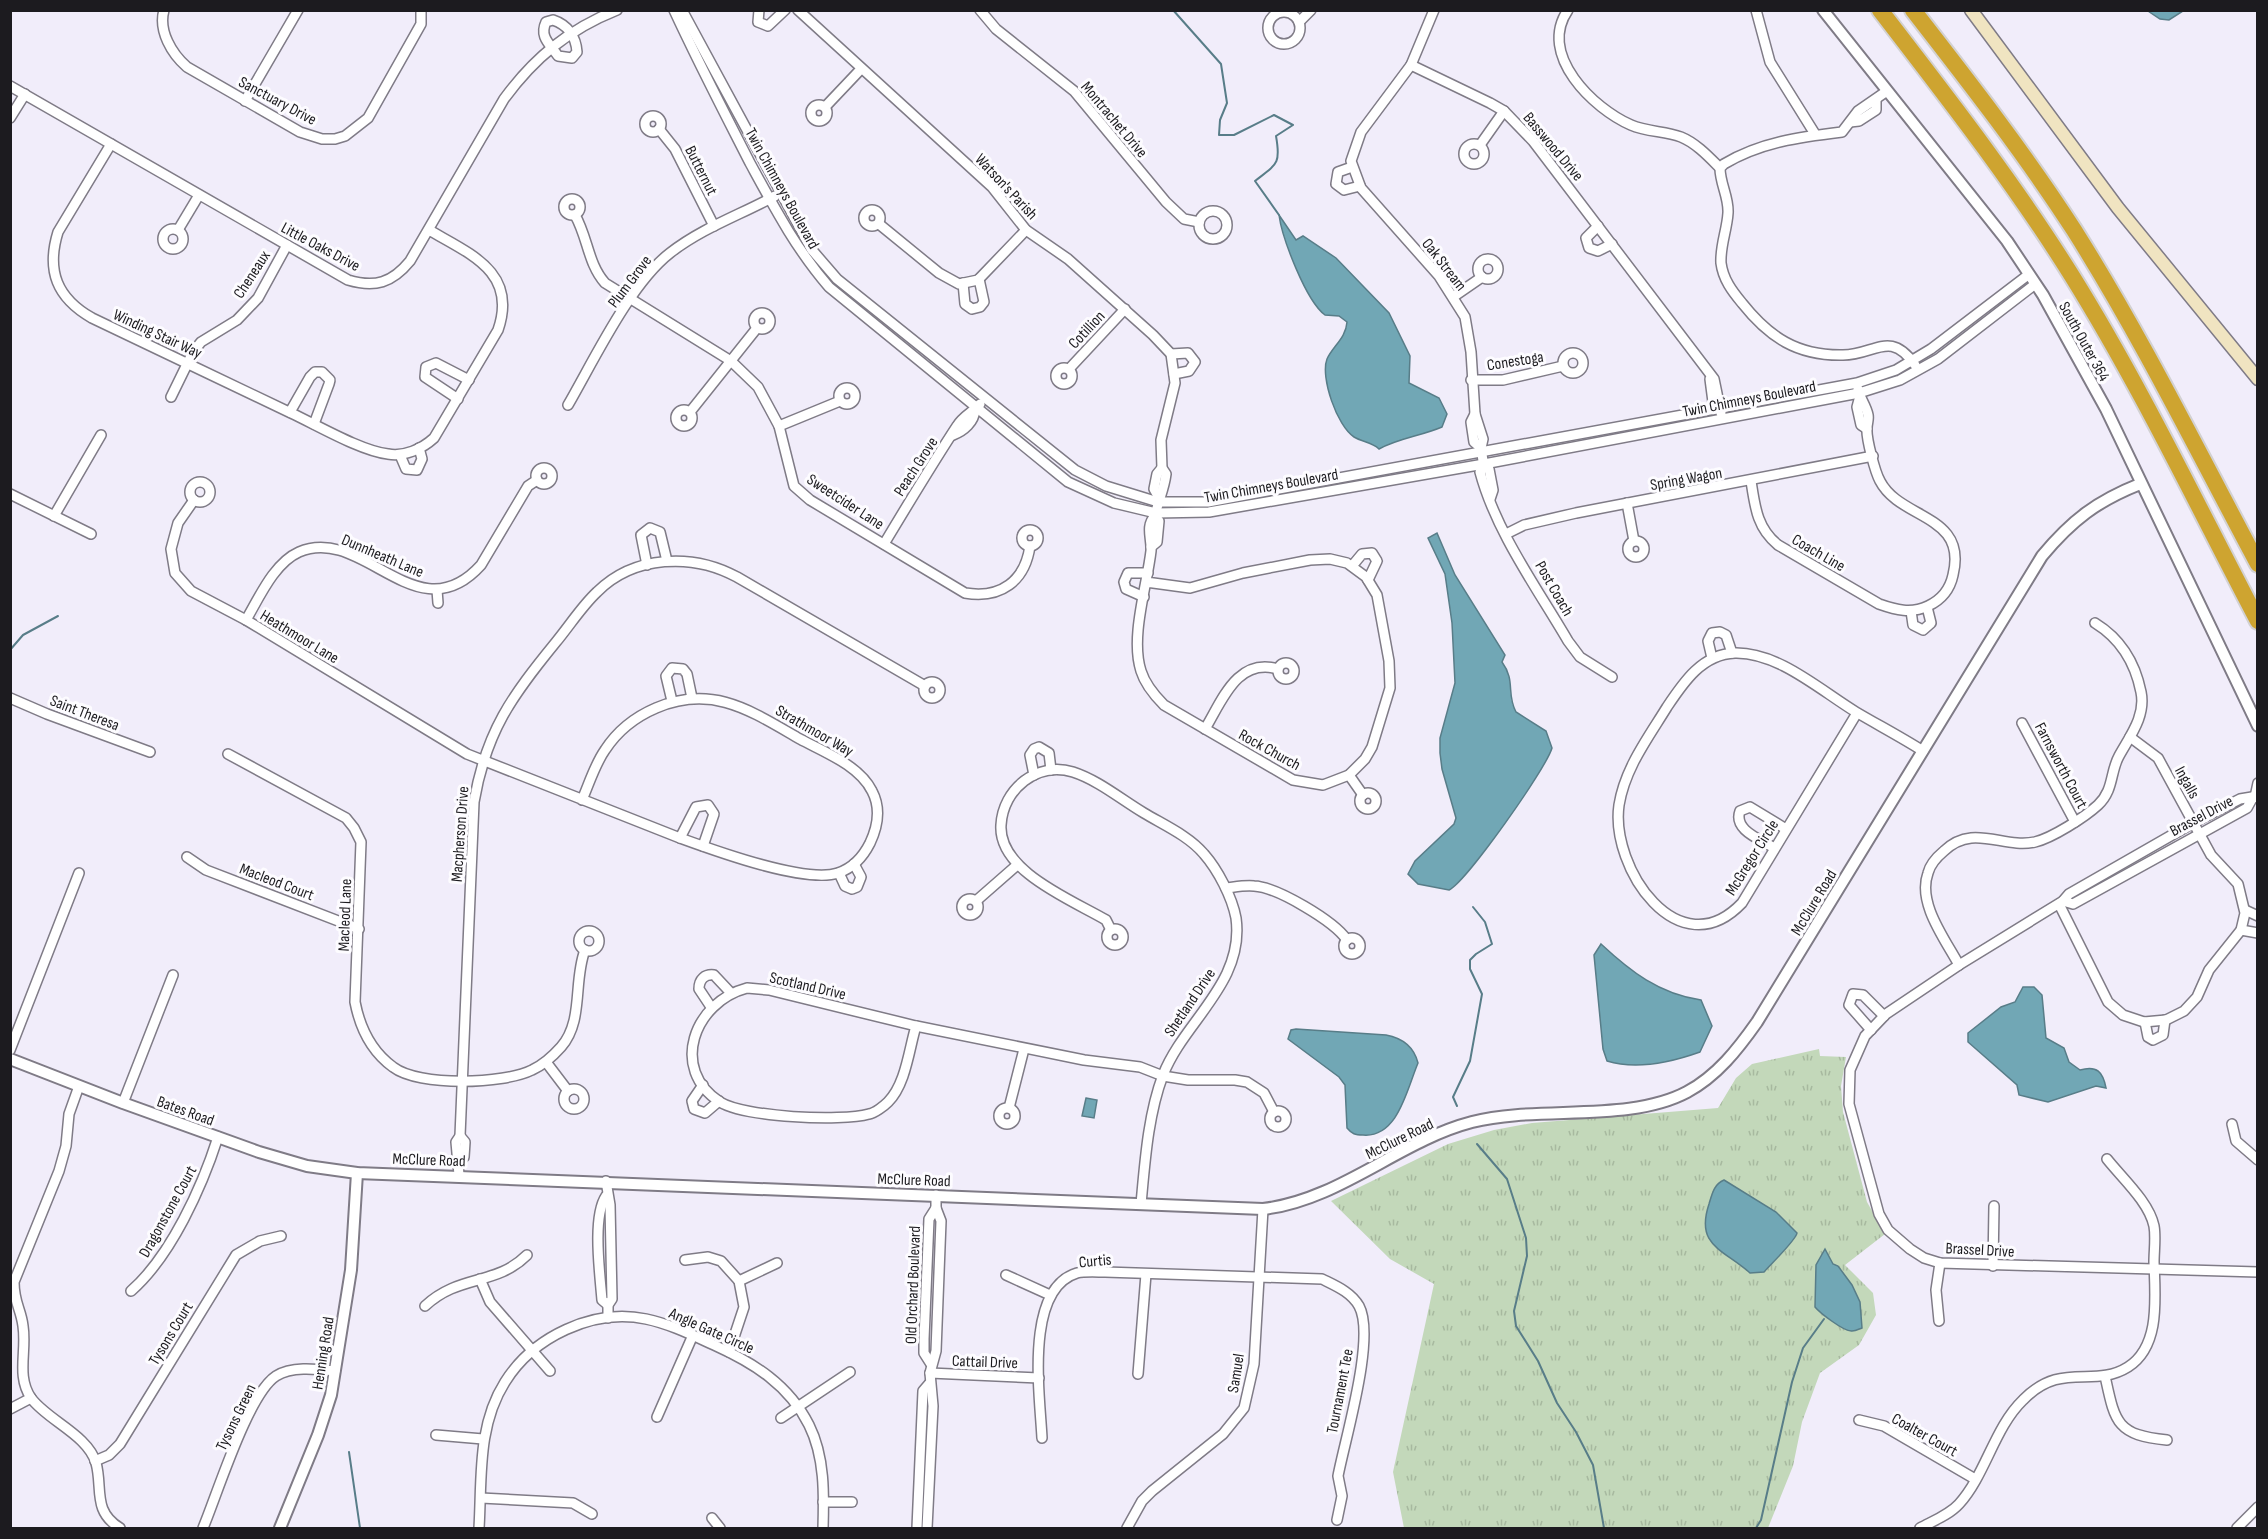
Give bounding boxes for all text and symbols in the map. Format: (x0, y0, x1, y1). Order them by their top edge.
street label: Sanctuary Drive (235, 73, 319, 130)
street label: Montrachet Drive (1077, 78, 1151, 162)
street label: Basswood Drive (1519, 109, 1587, 185)
street label: Twin Chimneys Boulevard (741, 125, 823, 253)
street label: Butternut (680, 143, 721, 199)
street label: Watson's Parish (971, 150, 1041, 224)
street label: Little Oaks Drive (278, 219, 363, 276)
street label: Oak Stream (1417, 235, 1470, 295)
street label: Cheneaux (230, 247, 275, 302)
street label: Plum Grove (604, 252, 656, 312)
street label: South Outer 364 (2054, 299, 2113, 385)
street label: Winding Stair Way (110, 306, 205, 363)
street label: Cotillion (1065, 307, 1109, 353)
street label: Conestoga (1486, 348, 1545, 375)
street label: Twin Chimneys Boulevard (1681, 377, 1818, 422)
street label: Peach Grove (890, 434, 942, 500)
street label: Spring Wagon (1649, 464, 1724, 495)
street label: Twin Chimneys Boulevard (1203, 465, 1340, 508)
street label: Sweetcider Lane (803, 470, 887, 534)
street label: Coach Line (1788, 530, 1848, 576)
street label: Dunnheath Lane (339, 531, 426, 582)
street label: Post Coach (1530, 558, 1577, 620)
street label: Heathmoor Lane (256, 606, 342, 668)
street label: Saint Theresa (47, 692, 122, 735)
street label: Strathmoor Way (772, 701, 857, 761)
street label: Farnsworth Court (2030, 720, 2091, 812)
street label: Rock Church (1235, 726, 1304, 775)
street label: Ingalls (2170, 763, 2203, 802)
street label: Macpherson Drive (448, 786, 473, 883)
street label: Brassel Drive (2167, 792, 2237, 841)
street label: McGregor Circle (1722, 816, 1783, 899)
street label: Macleod Court (237, 860, 316, 905)
street label: McClure Road (1787, 866, 1841, 939)
street label: Macleod Lane (335, 878, 356, 952)
street label: Shetland Drive (1161, 965, 1220, 1041)
street label: Scotland Drive (768, 968, 848, 1004)
street label: Bates Road (154, 1092, 217, 1131)
street label: McClure Road (1363, 1115, 1437, 1164)
street label: McClure Road (392, 1150, 466, 1171)
street label: Dragonstone Court (135, 1163, 201, 1261)
street label: McClure Road (877, 1170, 951, 1191)
street label: Old Orchard Boulevard (902, 1226, 925, 1344)
street label: Brassel Drive (1945, 1239, 2015, 1262)
street label: Curtis (1078, 1251, 1113, 1272)
street label: Tysons Court (145, 1299, 198, 1369)
street label: Angle Gate Circle (665, 1304, 757, 1359)
street label: Henning Road (308, 1315, 339, 1391)
street label: Tournament Tee (1323, 1347, 1358, 1435)
street label: Cattail Drive (952, 1352, 1018, 1373)
street label: Samuel (1224, 1352, 1249, 1394)
street label: Tysons Green (212, 1381, 261, 1454)
street label: Coalter Court (1888, 1409, 1961, 1461)

